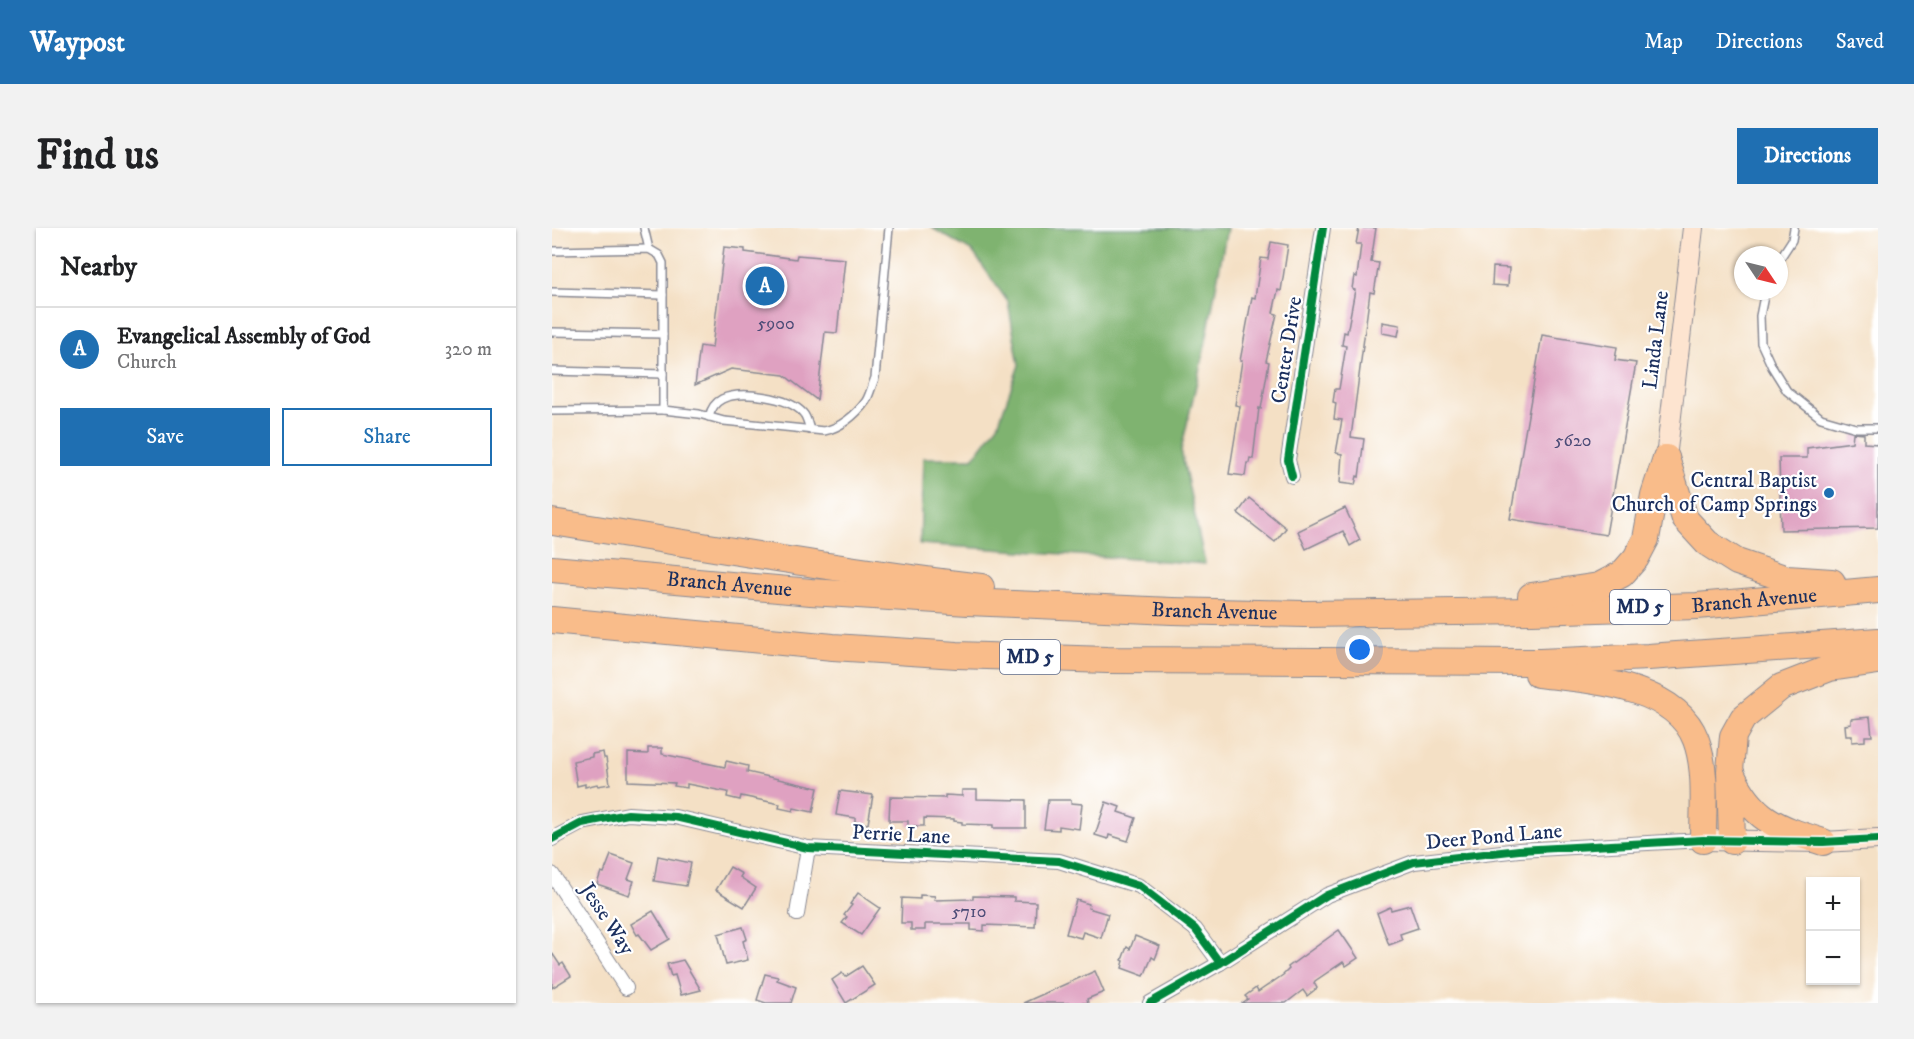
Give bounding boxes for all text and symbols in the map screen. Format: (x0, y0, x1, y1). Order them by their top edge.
text: Waypost (30, 25, 125, 60)
text: Map (1644, 29, 1683, 55)
text: Directions (1716, 29, 1803, 55)
text: Saved (1836, 29, 1884, 55)
button: Directions (1737, 128, 1878, 184)
text: Find us (36, 130, 159, 182)
north arrow (1734, 246, 1788, 300)
text: Nearby (60, 251, 137, 284)
pin: A (746, 264, 784, 308)
street label: Linda Lane (1637, 289, 1675, 391)
street label: Center Drive (1266, 294, 1308, 405)
house number: 5900 (757, 313, 795, 335)
text: Evangelical Assembly of God (117, 323, 370, 350)
text: A (73, 337, 86, 362)
text: 320 m (445, 337, 492, 362)
text: Church (117, 350, 177, 375)
button: Save (60, 408, 270, 466)
button: Share (282, 408, 492, 466)
house number: 5620 (1555, 430, 1591, 452)
place label: Central Baptist Church of Camp Springs (1612, 468, 1817, 518)
marker: Central Baptist Church of Camp Springs (1822, 486, 1836, 500)
street label: Branch Avenue (665, 566, 793, 603)
street label: Branch Avenue (1690, 582, 1818, 619)
road number: MD 5 (1610, 590, 1670, 624)
street label: Branch Avenue (1151, 597, 1278, 626)
your location (1345, 635, 1374, 664)
road number: MD 5 (1000, 640, 1060, 674)
street label: Deer Pond Lane (1425, 818, 1564, 856)
street label: Perrie Lane (851, 819, 951, 851)
street label: Jesse Way (573, 876, 640, 961)
map controls (1806, 877, 1860, 985)
button: + (1806, 877, 1860, 931)
house number: 5710 (952, 901, 986, 923)
button: − (1806, 931, 1860, 985)

